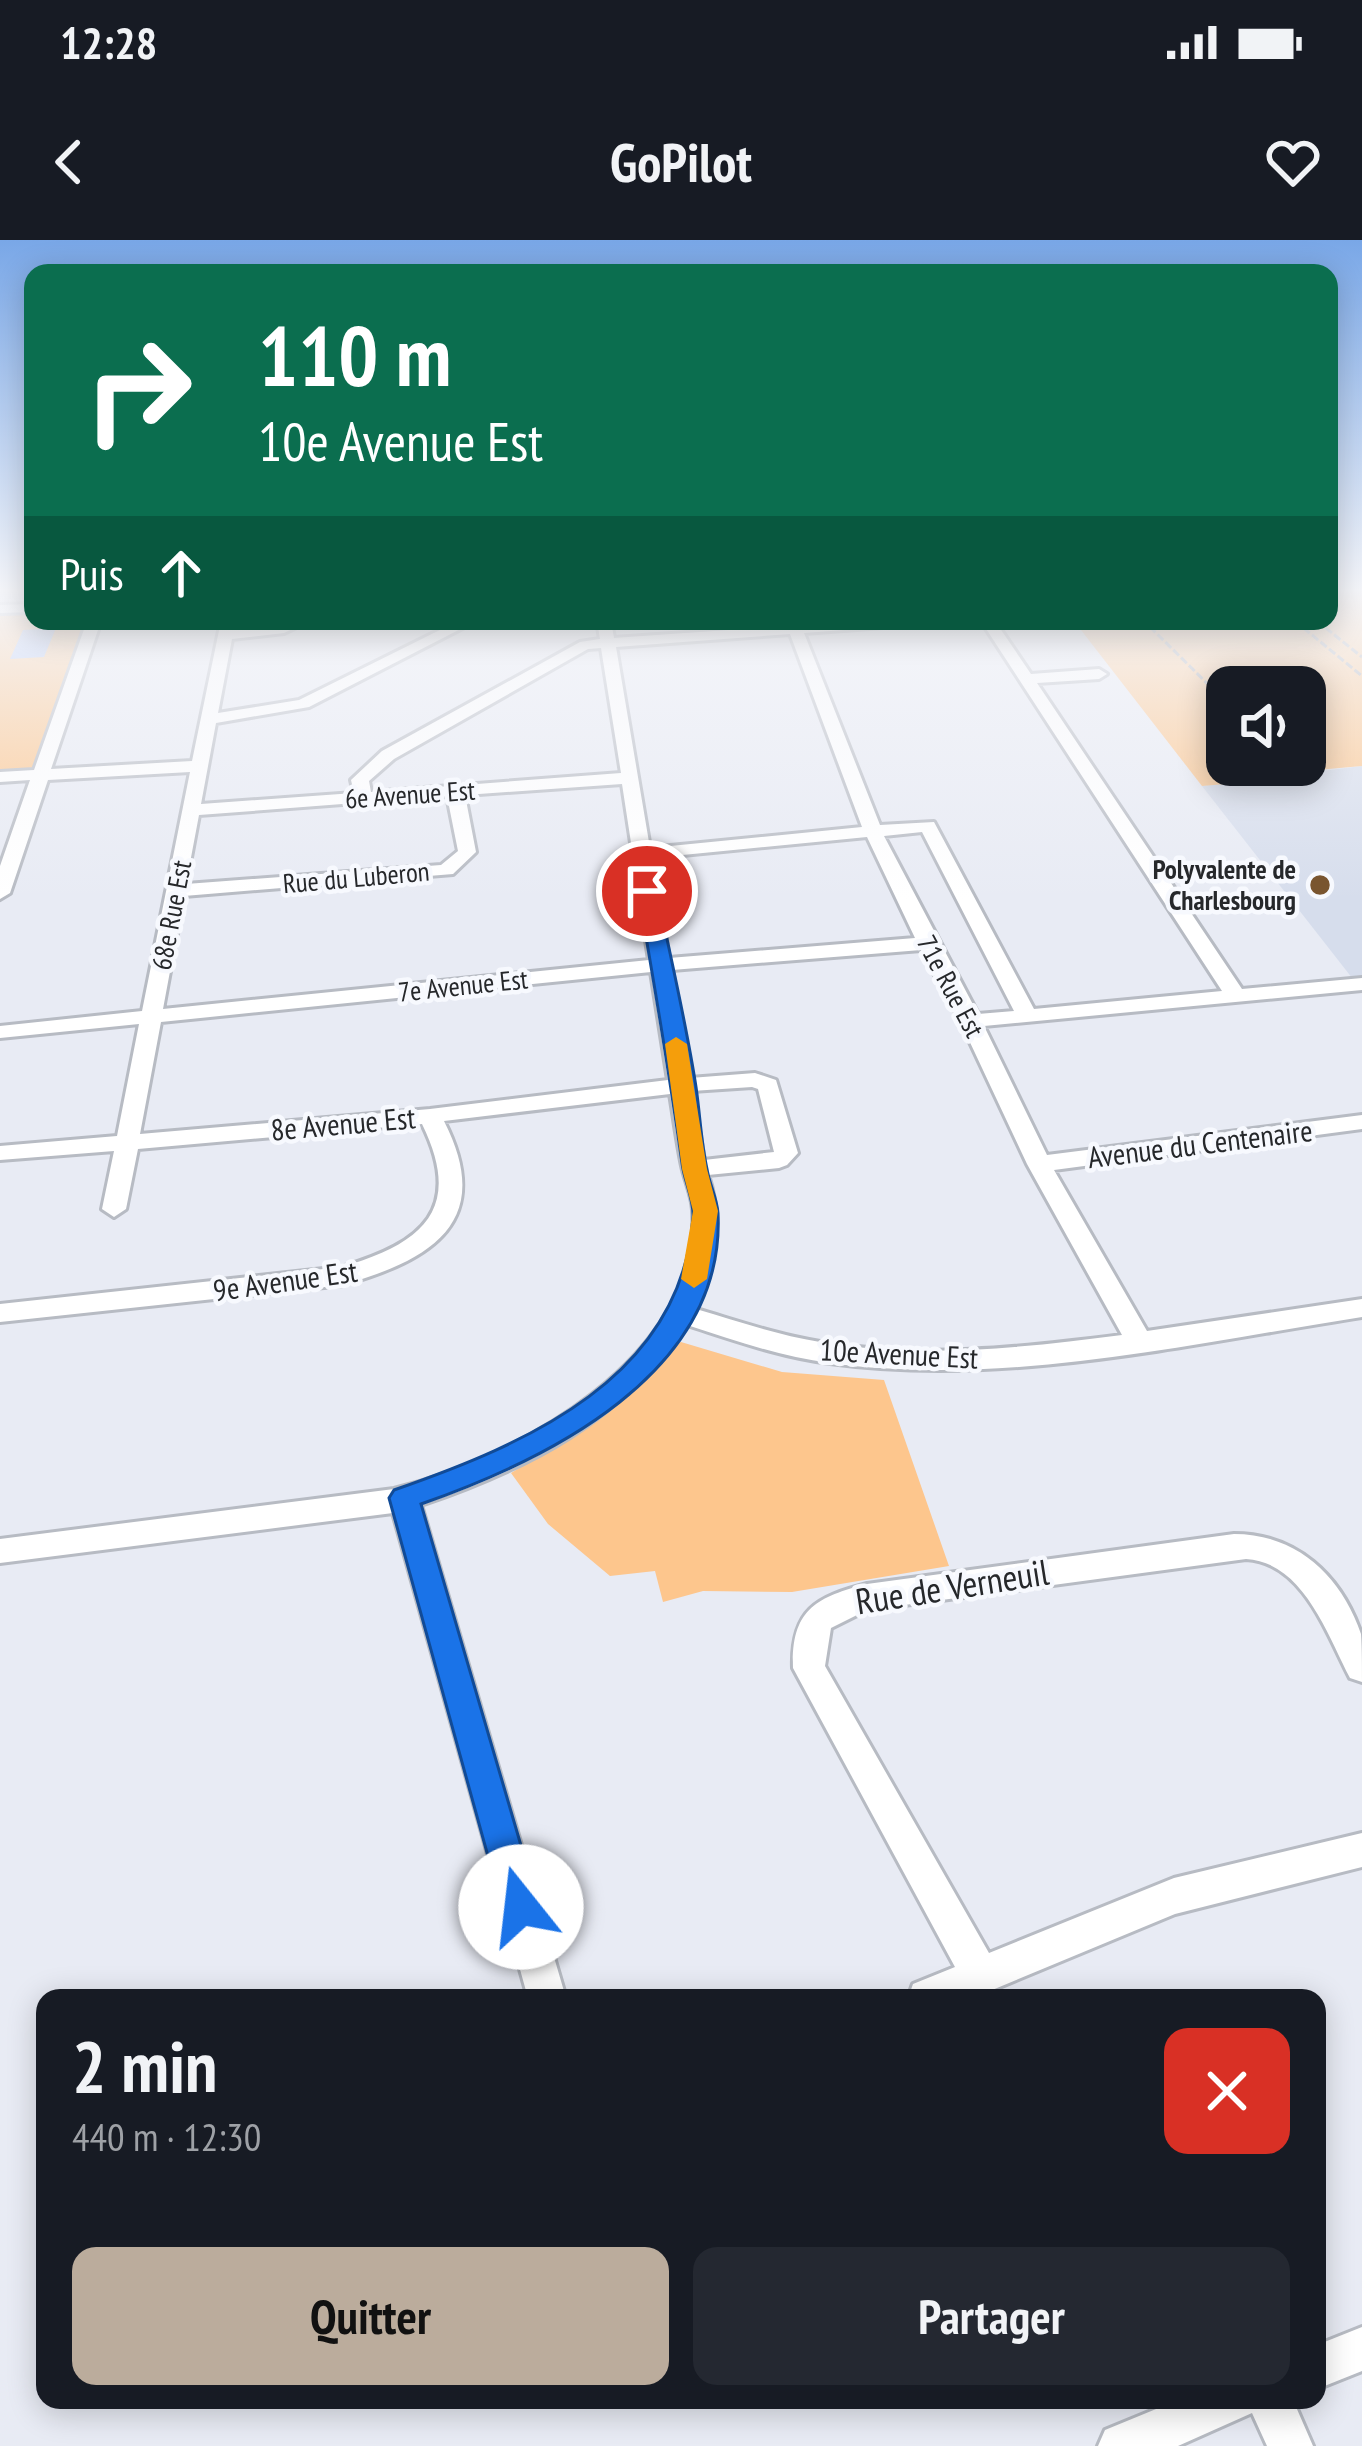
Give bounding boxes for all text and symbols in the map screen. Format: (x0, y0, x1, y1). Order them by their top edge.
text: 12:28 (60, 13, 157, 71)
text: GoPilot (610, 127, 752, 197)
icon: back (36, 129, 102, 195)
icon: heart (1260, 129, 1326, 195)
text: 110 m (258, 300, 451, 409)
icon: right (60, 312, 216, 468)
text: 10e Avenue Est (258, 406, 543, 476)
icon: ahead (148, 540, 214, 606)
text: Puis (60, 544, 124, 602)
map controls (1206, 666, 1326, 786)
button: sound (1206, 666, 1326, 786)
street label: 6e Avenue Est (344, 772, 477, 816)
pin (596, 840, 698, 942)
place label: Polyvalente de Charlesbourg (1153, 852, 1296, 917)
street label: Rue du Luberon (281, 854, 431, 900)
street label: 68e Rue Est (144, 857, 198, 973)
icon: arrive (614, 858, 680, 924)
marker: Polyvalente de Charlesbourg (1307, 872, 1333, 898)
street label: 71e Rue Est (910, 929, 992, 1043)
street label: 7e Avenue Est (397, 961, 530, 1009)
street label: 8e Avenue Est (269, 1097, 418, 1149)
street label: Avenue du Centenaire (1086, 1110, 1314, 1176)
street label: 9e Avenue Est (211, 1251, 360, 1309)
street label: 10e Avenue Est (819, 1329, 980, 1377)
street label: Rue de Verneuil (852, 1547, 1052, 1624)
position arrow (458, 1844, 584, 1970)
text: 2 min (72, 2019, 217, 2112)
button: close (1164, 2028, 1290, 2154)
text: 440 m · 12:30 (72, 2111, 261, 2162)
button: Quitter (72, 2247, 669, 2385)
button: Partager (693, 2247, 1290, 2385)

